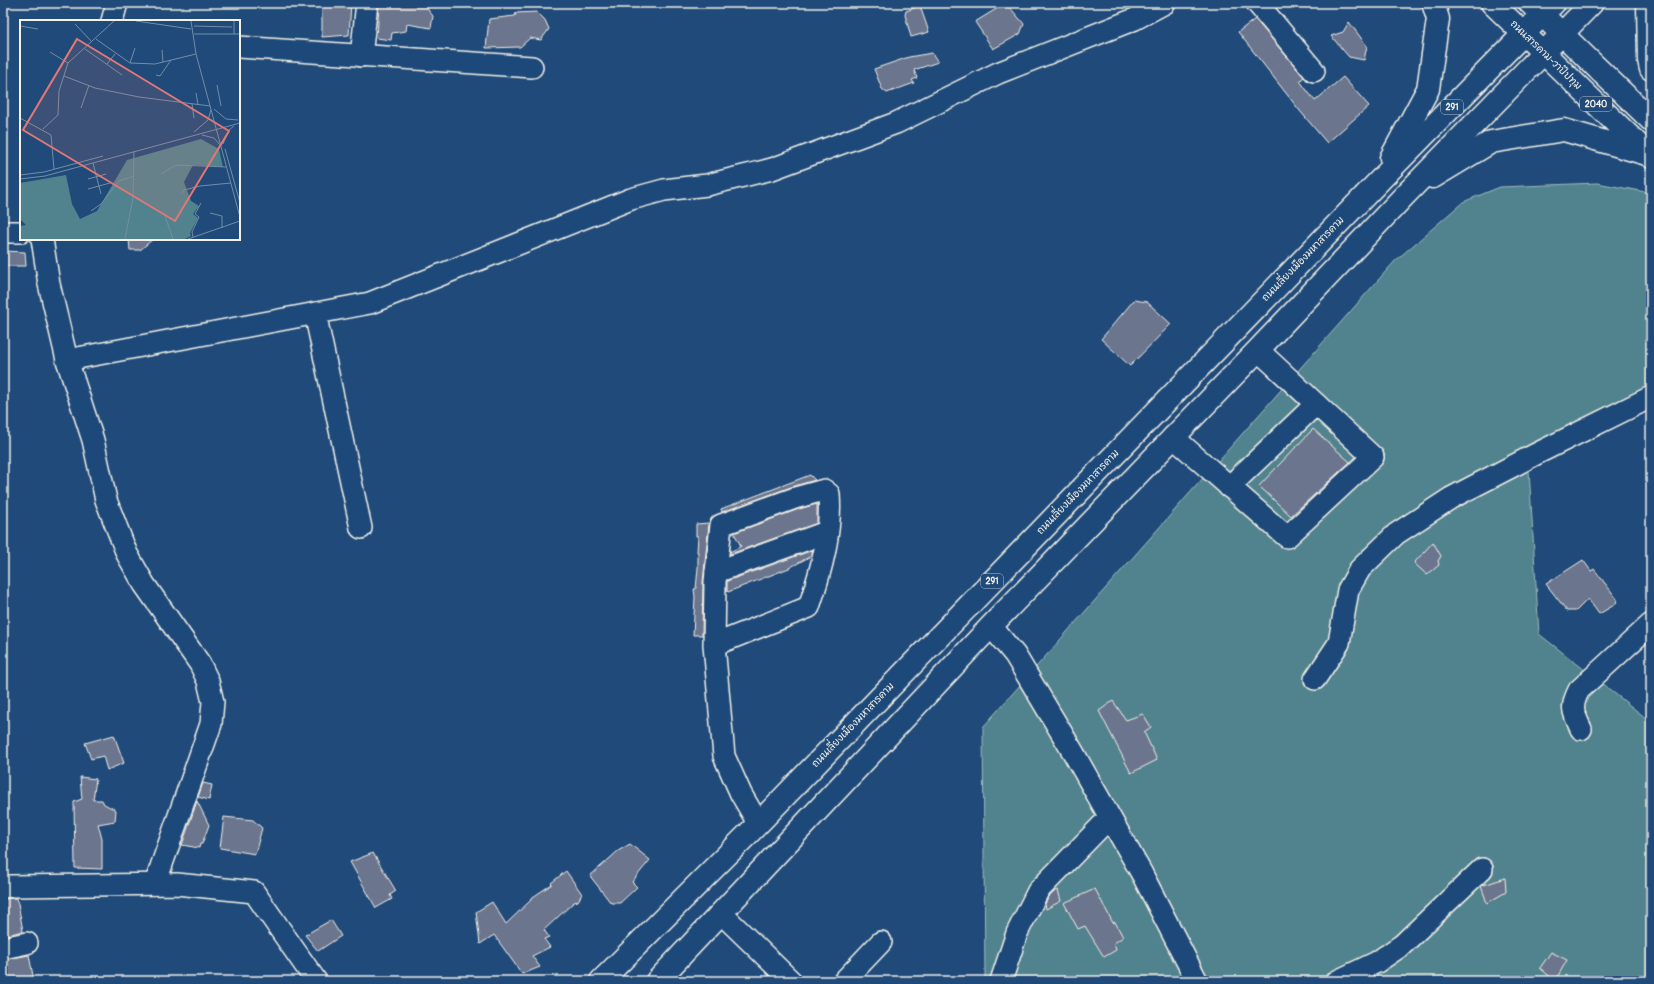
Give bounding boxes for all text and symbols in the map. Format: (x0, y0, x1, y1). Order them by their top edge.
street label: ถนนสารคาม-วาปีปทุม (1506, 17, 1585, 94)
inset map (20, 20, 240, 240)
road number: 2040 (1580, 97, 1612, 111)
road number: 291 (1441, 100, 1463, 114)
street label: ถนนเลี่ยงเมืองมหาสารคาม (1256, 211, 1347, 304)
street label: ถนนเลี่ยงเมืองมหาสารคาม (1031, 444, 1122, 537)
road number: 291 (981, 574, 1003, 588)
street label: ถนนเลี่ยงเมืองมหาสารคาม (806, 677, 897, 770)

